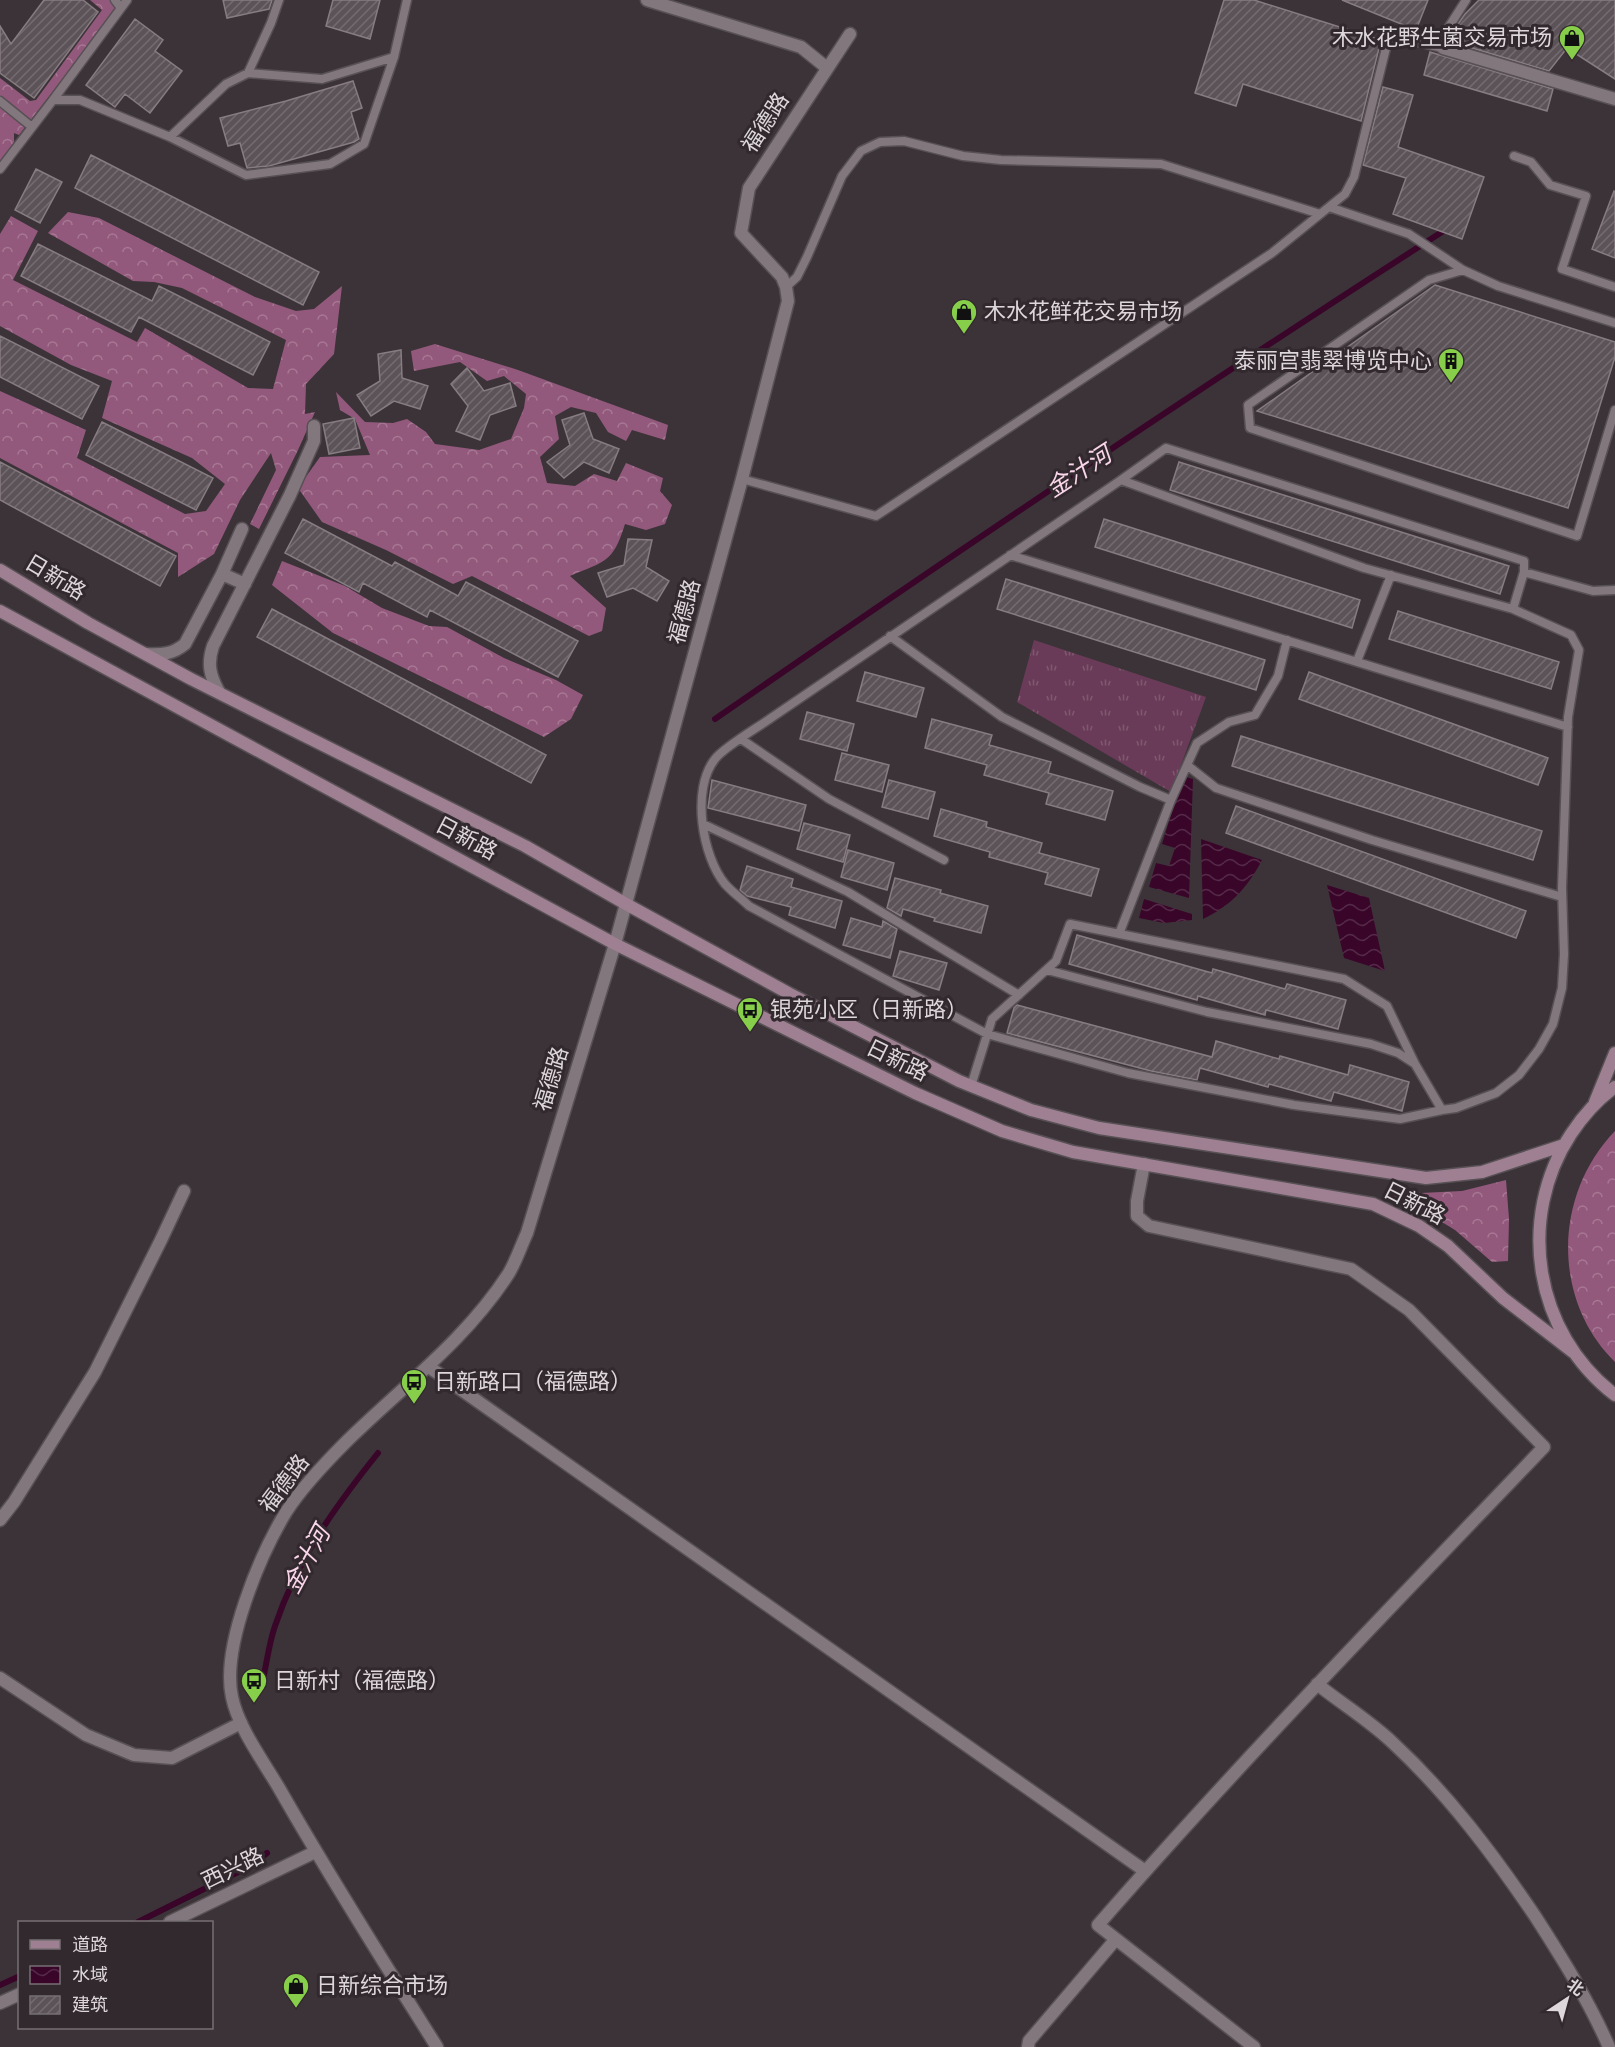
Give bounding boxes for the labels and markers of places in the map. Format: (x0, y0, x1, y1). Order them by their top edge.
shop icon: 木水花野生菌交易市场 (1557, 23, 1587, 61)
place label: 木水花野生菌交易市场 (1332, 25, 1552, 52)
shop icon: 木水花鲜花交易市场 (949, 297, 979, 335)
place label: 木水花鲜花交易市场 (984, 299, 1182, 326)
building icon: 泰丽宫翡翠博览中心 (1436, 346, 1466, 384)
place label: 泰丽宫翡翠博览中心 (1234, 348, 1432, 375)
bus stop icon: 银苑小区（日新路） (735, 995, 765, 1033)
place label: 银苑小区（日新路） (770, 997, 968, 1024)
bus stop icon: 日新路口（福德路） (399, 1367, 429, 1405)
place label: 日新路口（福德路） (434, 1369, 632, 1396)
bus stop icon: 日新村（福德路） (239, 1666, 269, 1704)
place label: 日新村（福德路） (274, 1668, 450, 1695)
shop icon: 日新综合市场 (281, 1971, 311, 2009)
place label: 日新综合市场 (316, 1973, 448, 2000)

